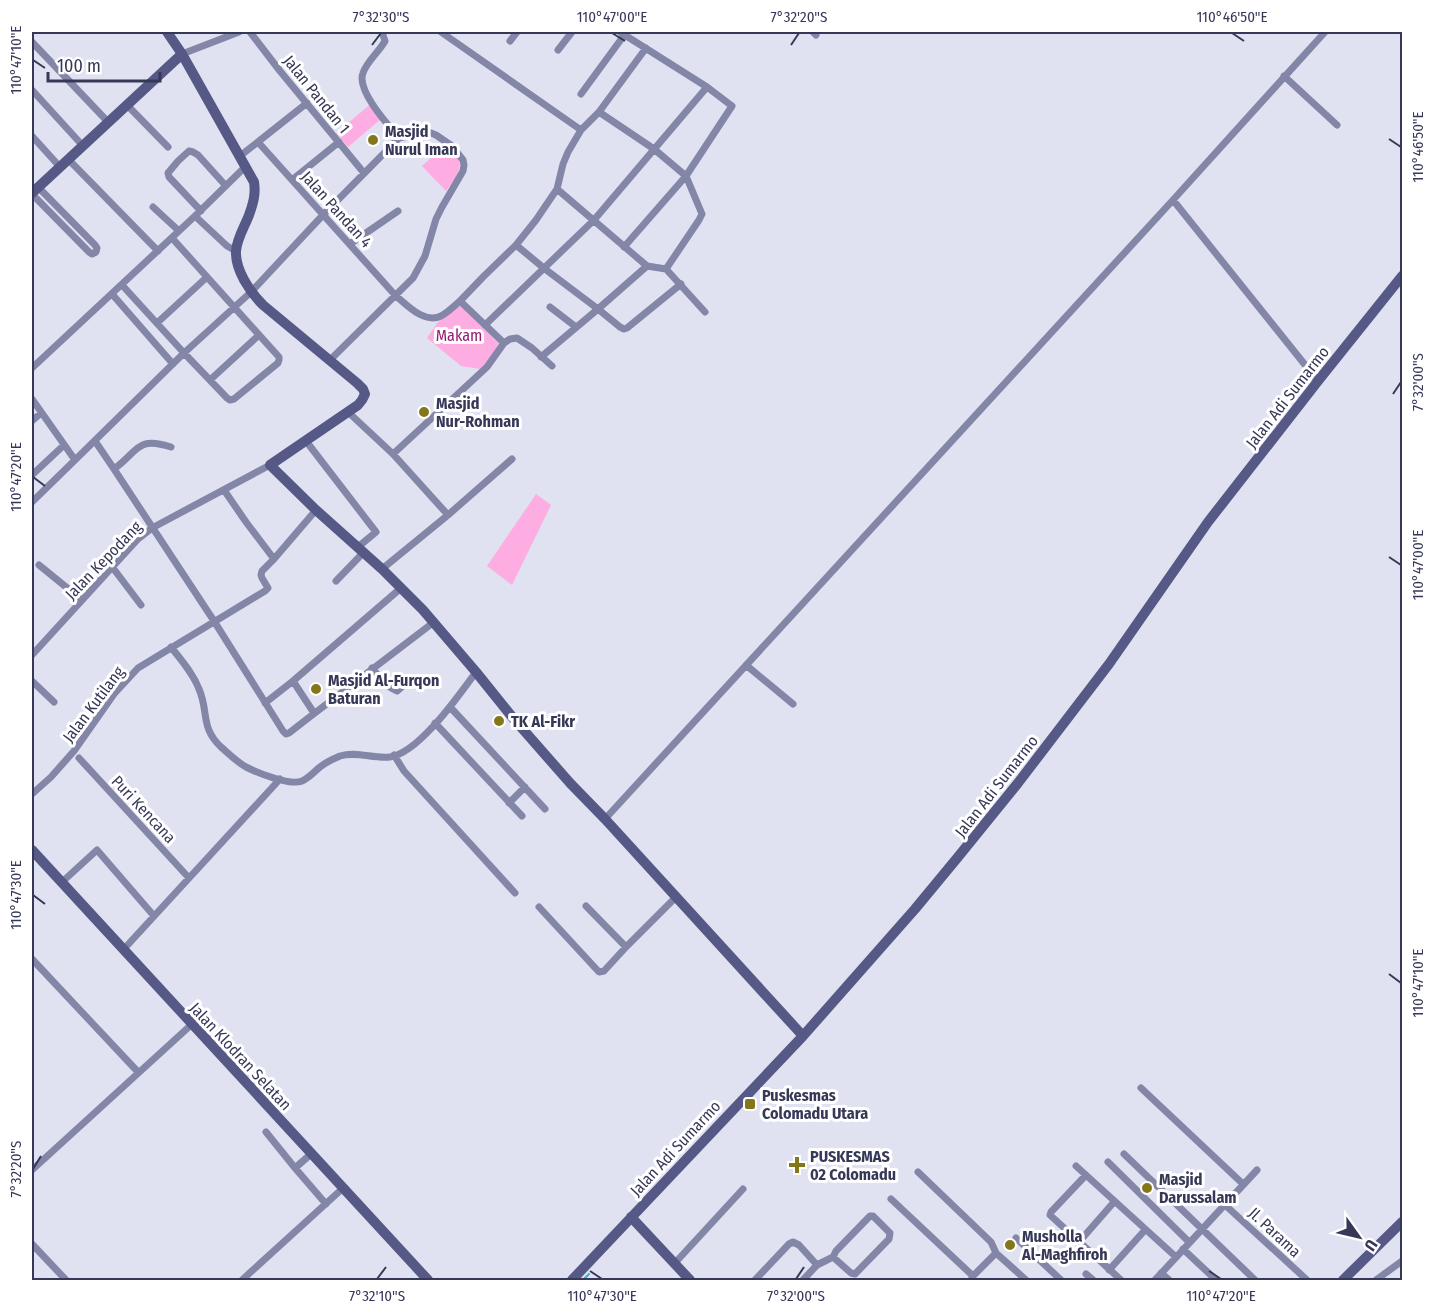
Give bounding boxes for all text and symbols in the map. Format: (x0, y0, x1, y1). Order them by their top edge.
text: 7°32'30"S (352, 8, 410, 26)
text: 110°47'00"E (577, 8, 647, 26)
text: 7°32'20"S (771, 8, 827, 26)
text: 110°46'50"E (1196, 8, 1268, 26)
text: 110°47'10"E (7, 26, 25, 94)
scale bar (48, 45, 160, 83)
street label: Jalan Pandan 1 (279, 51, 354, 137)
text: 100 m (57, 55, 101, 77)
text: 110°46'50"E (1409, 111, 1427, 183)
place label: Masjid Nurul Iman (385, 122, 458, 159)
marker: Masjid Nurul Iman (366, 133, 380, 147)
street label: Jalan Pandan 4 (297, 167, 376, 252)
park label: Makam (436, 326, 482, 345)
street label: Jalan Adi Sumarmo (1242, 343, 1333, 452)
text: 7°32'00"S (1409, 353, 1427, 411)
place label: Masjid Nur-Rohman (436, 394, 520, 431)
marker: Masjid Nur-Rohman (417, 405, 431, 419)
text: 110°47'20"E (7, 442, 25, 512)
street label: Jalan Kepodang (61, 517, 146, 604)
text: 110°47'00"E (1409, 530, 1427, 600)
street label: Jalan Kutilang (59, 662, 128, 746)
place label: Masjid Al-Furqon Baturan (328, 671, 439, 708)
marker: Masjid Al-Furqon Baturan (309, 682, 323, 696)
place label: TK Al-Fikr (511, 712, 575, 731)
marker: TK Al-Fikr (492, 714, 506, 728)
street label: Jalan Adi Sumarmo (951, 732, 1042, 841)
street label: Puri Kencana (108, 772, 180, 847)
text: 110°47'30"E (7, 860, 25, 930)
text: 110°47'10"E (1409, 949, 1427, 1017)
street label: Jalan Klodran Selatan (186, 999, 295, 1114)
place label: Puskesmas Colomadu Utara (762, 1086, 868, 1123)
street label: Jalan Adi Sumarmo (626, 1097, 725, 1200)
marker: Puskesmas Colomadu Utara (743, 1097, 757, 1111)
text: 7°32'20"S (7, 1141, 25, 1197)
place label: PUSKESMAS 02 Colomadu (810, 1147, 896, 1184)
marker: PUSKESMAS 02 Colomadu (788, 1156, 806, 1174)
place label: Masjid Darussalam (1159, 1170, 1237, 1207)
marker: Masjid Darussalam (1140, 1181, 1154, 1195)
street label: Jl. Parama (1245, 1204, 1305, 1261)
north arrow (1329, 1207, 1389, 1267)
place label: Musholla Al-Maghfiroh (1021, 1227, 1108, 1264)
text: U (1361, 1236, 1382, 1254)
marker: Musholla Al-Maghfiroh (1003, 1238, 1017, 1252)
text: 7°32'10"S (349, 1287, 405, 1305)
text: 110°47'30"E (567, 1287, 637, 1305)
text: 7°32'00"S (767, 1287, 825, 1305)
text: 110°47'20"E (1186, 1287, 1256, 1305)

